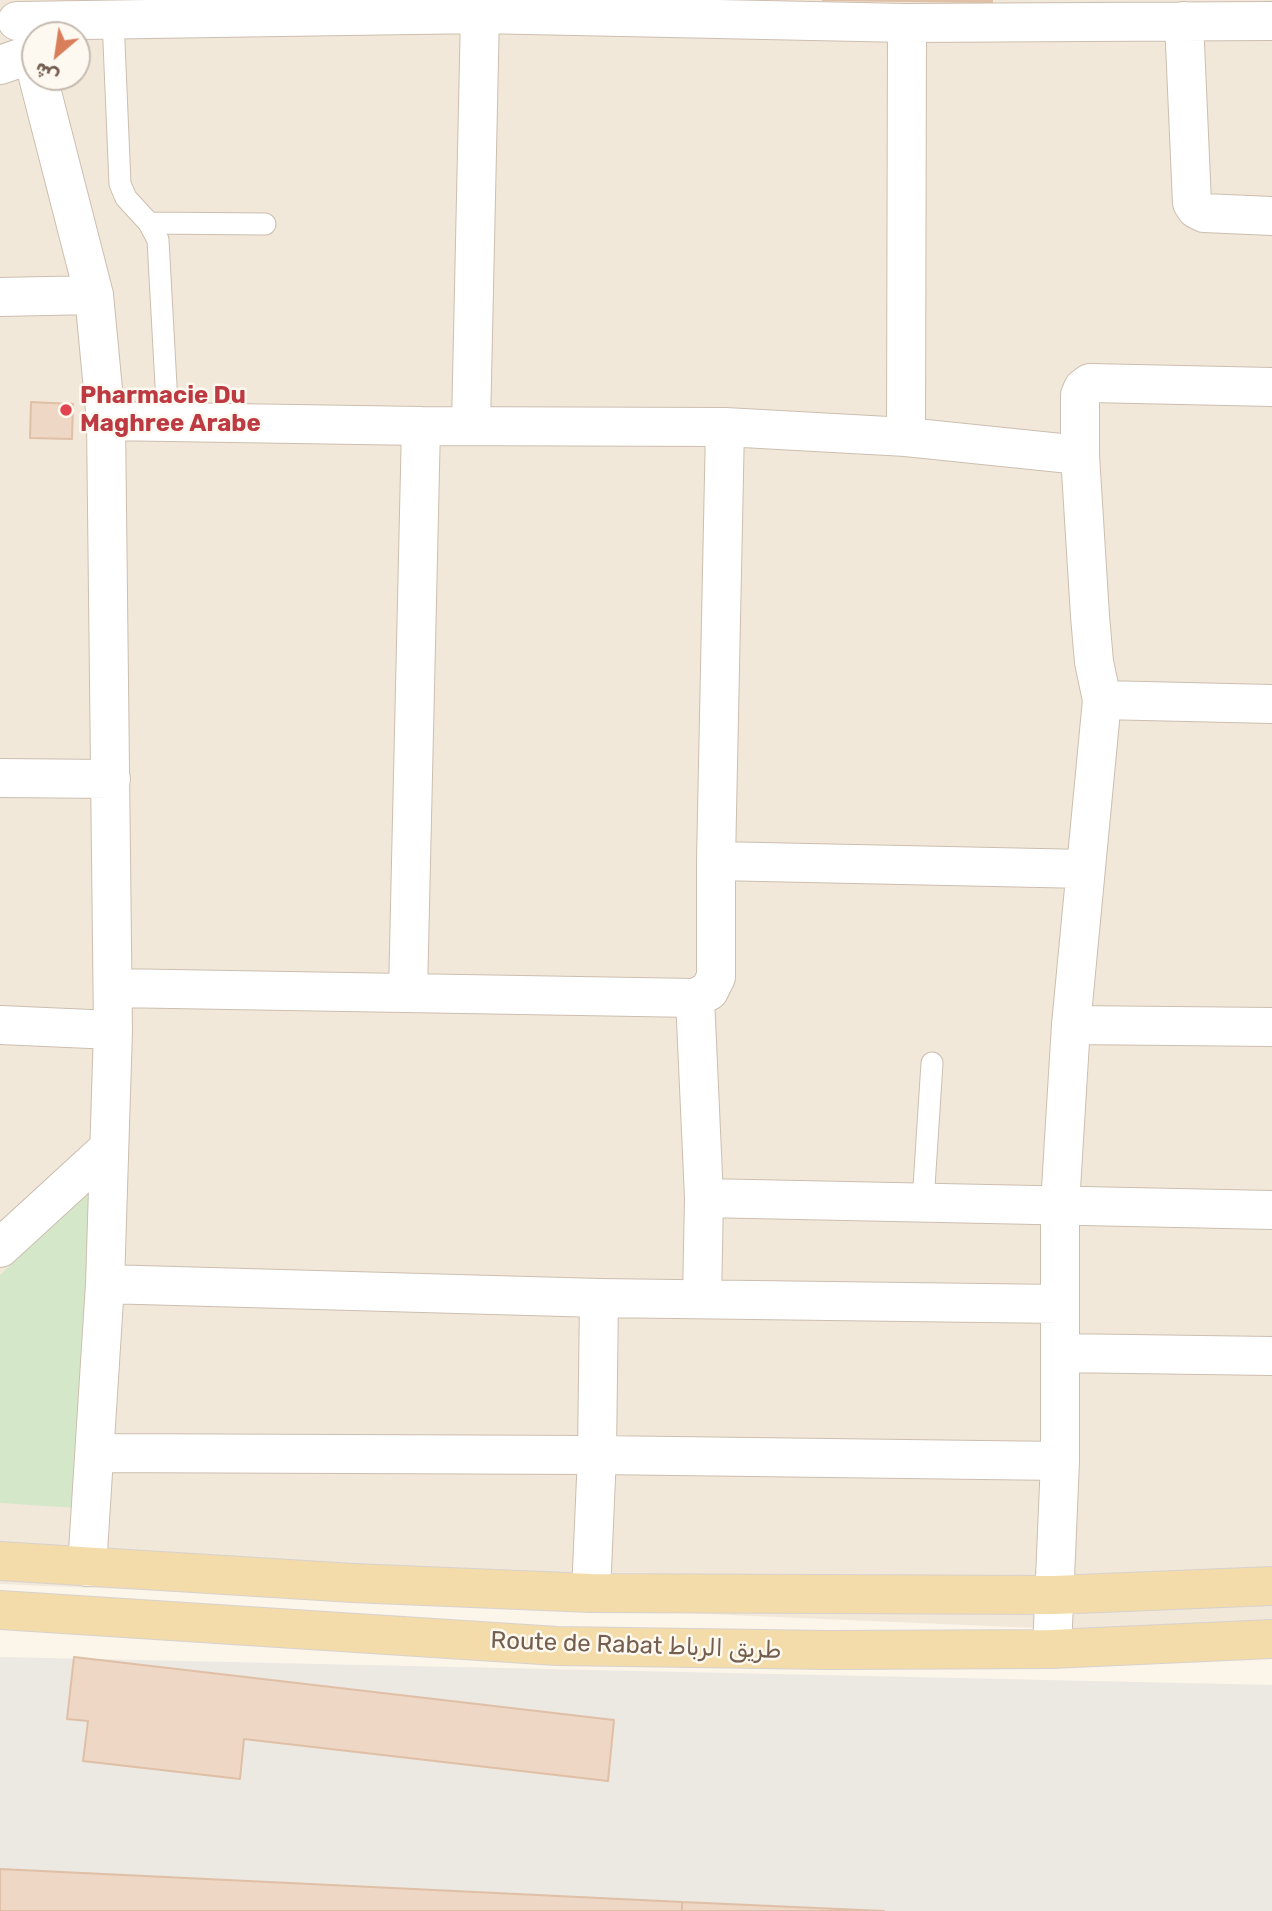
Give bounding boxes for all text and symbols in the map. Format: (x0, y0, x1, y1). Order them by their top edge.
north arrow (21, 21, 91, 91)
text: ش (30, 57, 63, 89)
place label: Pharmacie Du Maghree Arabe (80, 382, 261, 438)
marker: Pharmacie Du Maghree Arabe (58, 402, 74, 418)
street label: Route de Rabat طريق الرباط (490, 1627, 782, 1665)

